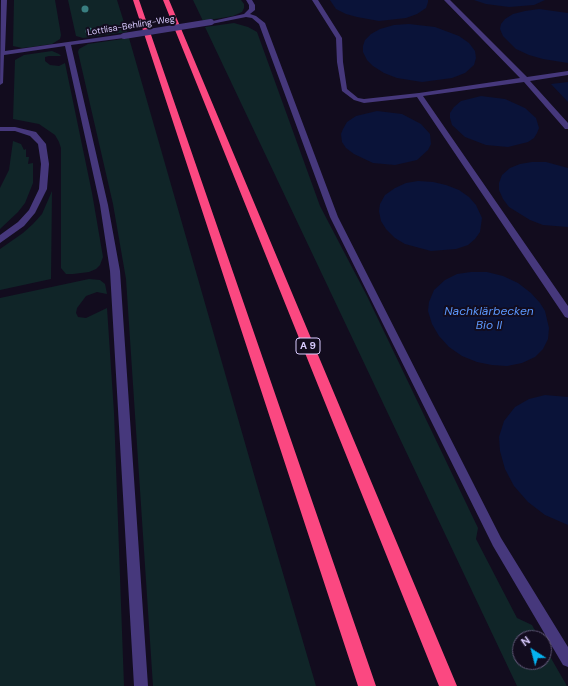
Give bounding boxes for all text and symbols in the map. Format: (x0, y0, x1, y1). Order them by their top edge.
street label: Lottlisa-Behling-Weg (87, 14, 175, 38)
water label: Nachklärbecken Bio II (444, 305, 534, 333)
road number: A 9 (296, 338, 320, 354)
north arrow (512, 630, 552, 670)
text: N (518, 633, 533, 649)

